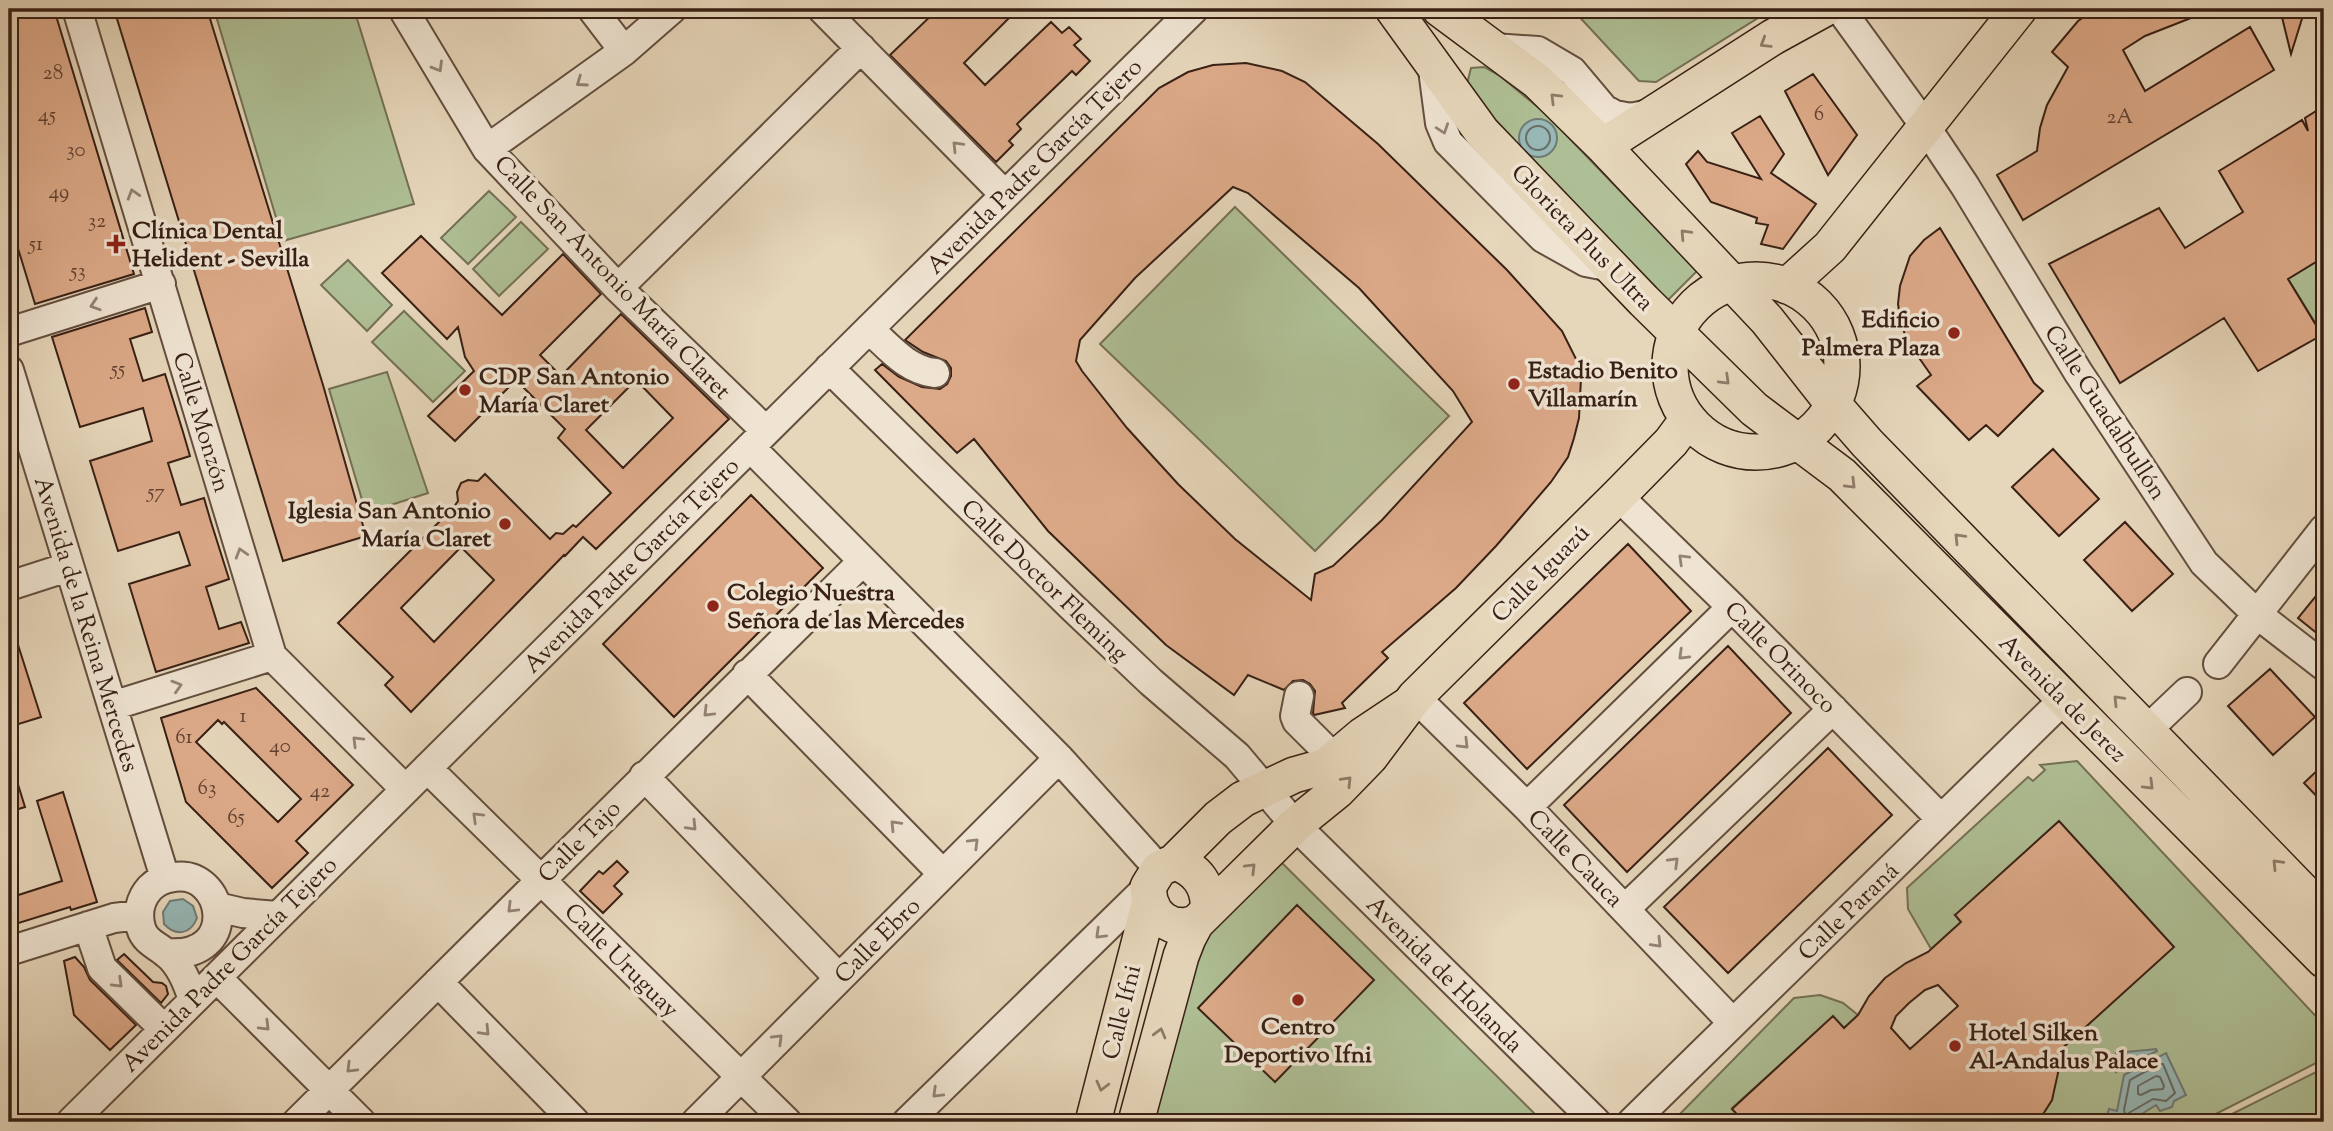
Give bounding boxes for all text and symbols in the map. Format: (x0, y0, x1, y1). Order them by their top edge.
one-way arrow (1759, 34, 1772, 47)
street label: Avenida Padre García Tejero (920, 52, 1151, 283)
house number: 28 (43, 59, 63, 89)
one-way arrow (430, 60, 443, 73)
one-way arrow (576, 74, 589, 86)
one-way arrow (1550, 93, 1563, 106)
house number: 6 (1814, 100, 1824, 130)
house number: 45 (38, 101, 56, 131)
house number: 2A (2107, 103, 2133, 133)
one-way arrow (1435, 123, 1450, 135)
house number: 30 (66, 136, 86, 166)
one-way arrow (952, 142, 965, 155)
street label: Calle San Antonio María Claret (485, 149, 738, 408)
street label: Glorieta Plus Ultra (1502, 157, 1661, 320)
house number: 49 (49, 178, 69, 208)
one-way arrow (127, 189, 142, 201)
house number: 32 (88, 207, 106, 237)
place label: Clínica Dental Helident - Sevilla (132, 215, 310, 277)
one-way arrow (1680, 229, 1693, 242)
house number: 51 (28, 230, 43, 260)
marker: Clínica Dental Helident - Sevilla (106, 234, 126, 254)
house number: 53 (69, 257, 86, 287)
one-way arrow (90, 296, 102, 311)
place label: Edificio Palmera Plaza (1802, 304, 1941, 366)
street label: Calle Guadalbullón (2035, 319, 2174, 507)
marker: Edificio Palmera Plaza (1946, 325, 1962, 341)
street label: Calle Monzón (163, 348, 238, 497)
house number: 55 (110, 355, 125, 385)
place label: Estadio Benito Villamarín (1528, 355, 1678, 417)
place label: CDP San Antonio María Claret (479, 361, 669, 423)
one-way arrow (1717, 372, 1730, 385)
marker: Estadio Benito Villamarín (1506, 376, 1522, 392)
marker: CDP San Antonio María Claret (457, 382, 473, 398)
street label: Avenida Padre García Tejero (517, 451, 748, 682)
street label: Avenida de la Reina Mercedes (24, 473, 146, 776)
one-way arrow (1842, 476, 1855, 489)
house number: 57 (146, 478, 165, 508)
street label: Calle Doctor Fleming (952, 492, 1135, 671)
place label: Iglesia San Antonio María Claret (288, 495, 492, 557)
marker: Iglesia San Antonio María Claret (497, 516, 513, 532)
street label: Calle Iguazú (1485, 517, 1598, 631)
one-way arrow (1955, 533, 1968, 546)
one-way arrow (235, 547, 250, 559)
one-way arrow (1678, 555, 1691, 568)
place label: Colegio Nuestra Señora de las Mercedes (727, 577, 965, 639)
street label: Calle Orinoco (1716, 594, 1844, 722)
marker: Colegio Nuestra Señora de las Mercedes (705, 598, 721, 614)
street label: Avenida de Jerez (1990, 628, 2133, 771)
one-way arrow (1678, 646, 1691, 659)
one-way arrow (171, 679, 183, 694)
one-way arrow (2114, 696, 2127, 709)
house number: 1 (239, 702, 247, 732)
one-way arrow (704, 704, 717, 717)
house number: 61 (175, 723, 193, 753)
house number: 40 (269, 732, 291, 762)
one-way arrow (1456, 736, 1469, 749)
one-way arrow (353, 737, 365, 749)
house number: 63 (198, 774, 216, 804)
one-way arrow (1338, 776, 1351, 789)
one-way arrow (2141, 776, 2154, 789)
house number: 42 (310, 777, 330, 807)
street label: Calle Tajo (531, 793, 630, 892)
house number: 65 (227, 803, 245, 833)
street label: Calle Cauca (1519, 803, 1630, 916)
one-way arrow (472, 812, 485, 825)
one-way arrow (683, 817, 696, 830)
one-way arrow (891, 820, 904, 833)
one-way arrow (965, 839, 978, 852)
street label: Avenida Padre García Tejero (115, 850, 346, 1081)
street label: Calle Paraná (1791, 855, 1908, 969)
one-way arrow (1666, 858, 1679, 871)
one-way arrow (2272, 859, 2285, 872)
one-way arrow (1243, 863, 1256, 876)
street label: Avenida de Holanda (1357, 889, 1530, 1062)
street label: Calle Ebro (828, 891, 929, 992)
street label: Calle Uruguay (555, 896, 686, 1027)
one-way arrow (508, 899, 521, 912)
one-way arrow (1095, 926, 1108, 939)
one-way arrow (1648, 935, 1661, 948)
street label: Calle Ifni (1095, 961, 1151, 1063)
one-way arrow (109, 975, 122, 988)
marker: Centro Deportivo Ifni (1290, 992, 1306, 1008)
place label: Centro Deportivo Ifni (1224, 1011, 1372, 1073)
place label: Hotel Silken Al-Andalus Palace (1969, 1017, 2159, 1079)
one-way arrow (257, 1018, 269, 1030)
one-way arrow (477, 1023, 490, 1036)
one-way arrow (1152, 1027, 1166, 1039)
one-way arrow (770, 1034, 783, 1047)
marker: Hotel Silken Al-Andalus Palace (1947, 1038, 1963, 1054)
one-way arrow (347, 1060, 360, 1073)
one-way arrow (1096, 1080, 1110, 1092)
one-way arrow (932, 1085, 945, 1098)

